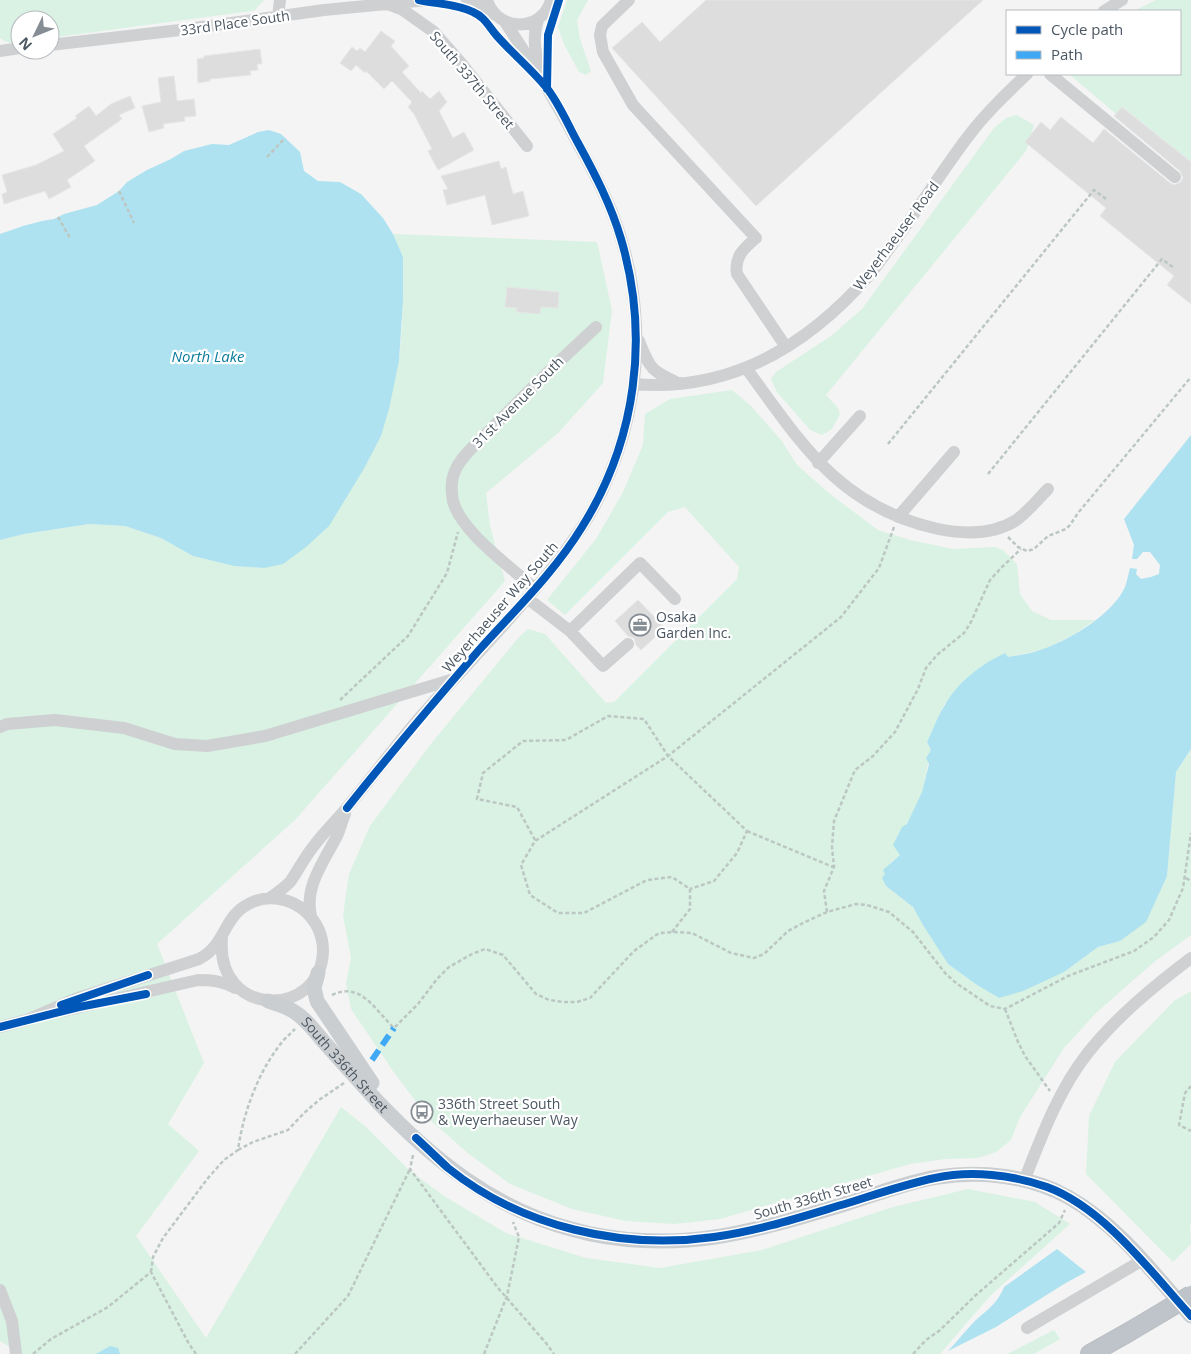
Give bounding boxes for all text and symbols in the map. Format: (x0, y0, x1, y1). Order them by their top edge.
street label: 33rd Place South (179, 5, 291, 40)
north arrow (10, 10, 60, 60)
legend (1006, 10, 1181, 75)
text: Cycle path (1051, 19, 1123, 39)
street label: South 337th Street (426, 27, 519, 133)
text: N (14, 34, 36, 55)
text: Path (1051, 44, 1083, 64)
street label: Weyerhaeuser Road (848, 177, 943, 294)
water label: North Lake (172, 346, 245, 366)
street label: 31st Avenue South (468, 352, 567, 451)
street label: Weyerhaeuser Way South (437, 537, 562, 676)
place label: Osaka Garden Inc. (656, 607, 731, 642)
office icon: Osaka Garden Inc. (628, 613, 652, 637)
street label: South 336th Street (298, 1012, 393, 1117)
place label: 336th Street South & Weyerhaeuser Way (438, 1094, 579, 1129)
bus stop icon: 336th Street South & Weyerhaeuser Way (410, 1100, 434, 1124)
street label: South 336th Street (751, 1172, 874, 1223)

